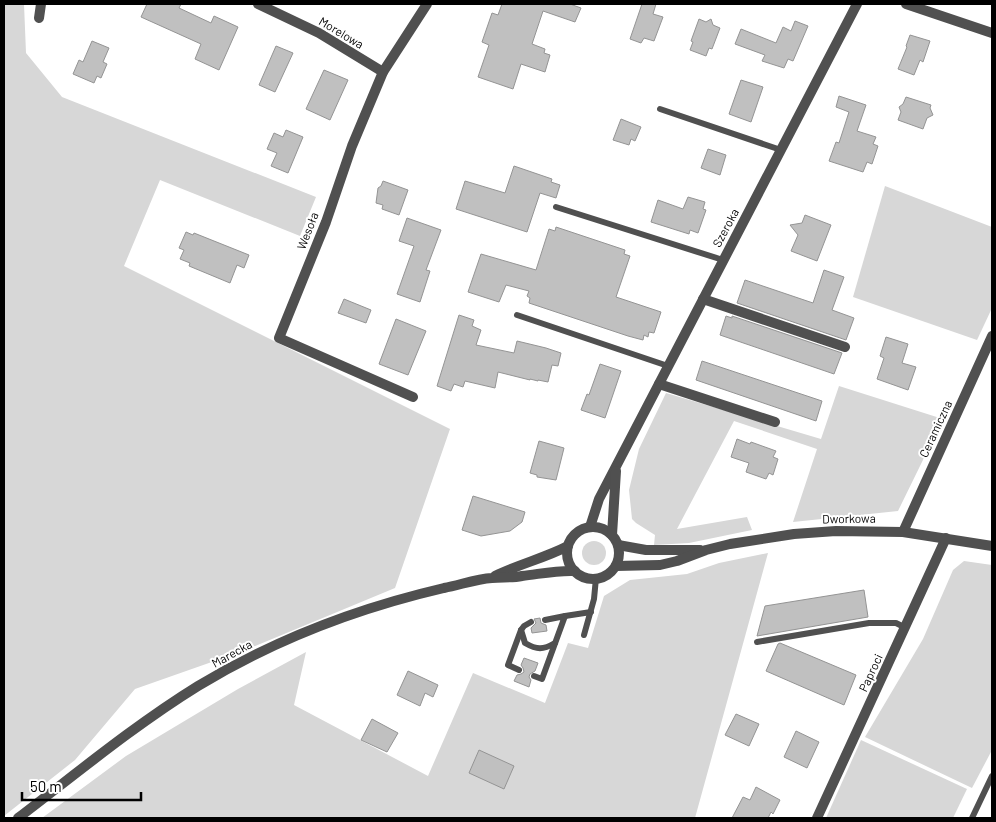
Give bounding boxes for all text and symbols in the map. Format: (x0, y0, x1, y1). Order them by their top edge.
street label: Morelowa (317, 13, 366, 51)
street label: Szeroka (709, 206, 741, 249)
street label: Wesoła (294, 210, 321, 251)
street label: Ceramiczna (916, 398, 954, 459)
street label: Dworkowa (822, 511, 876, 525)
street label: Marecka (209, 636, 254, 670)
street label: Paproci (855, 651, 885, 694)
scale bar (22, 770, 141, 802)
text: 50 m (30, 777, 62, 795)

